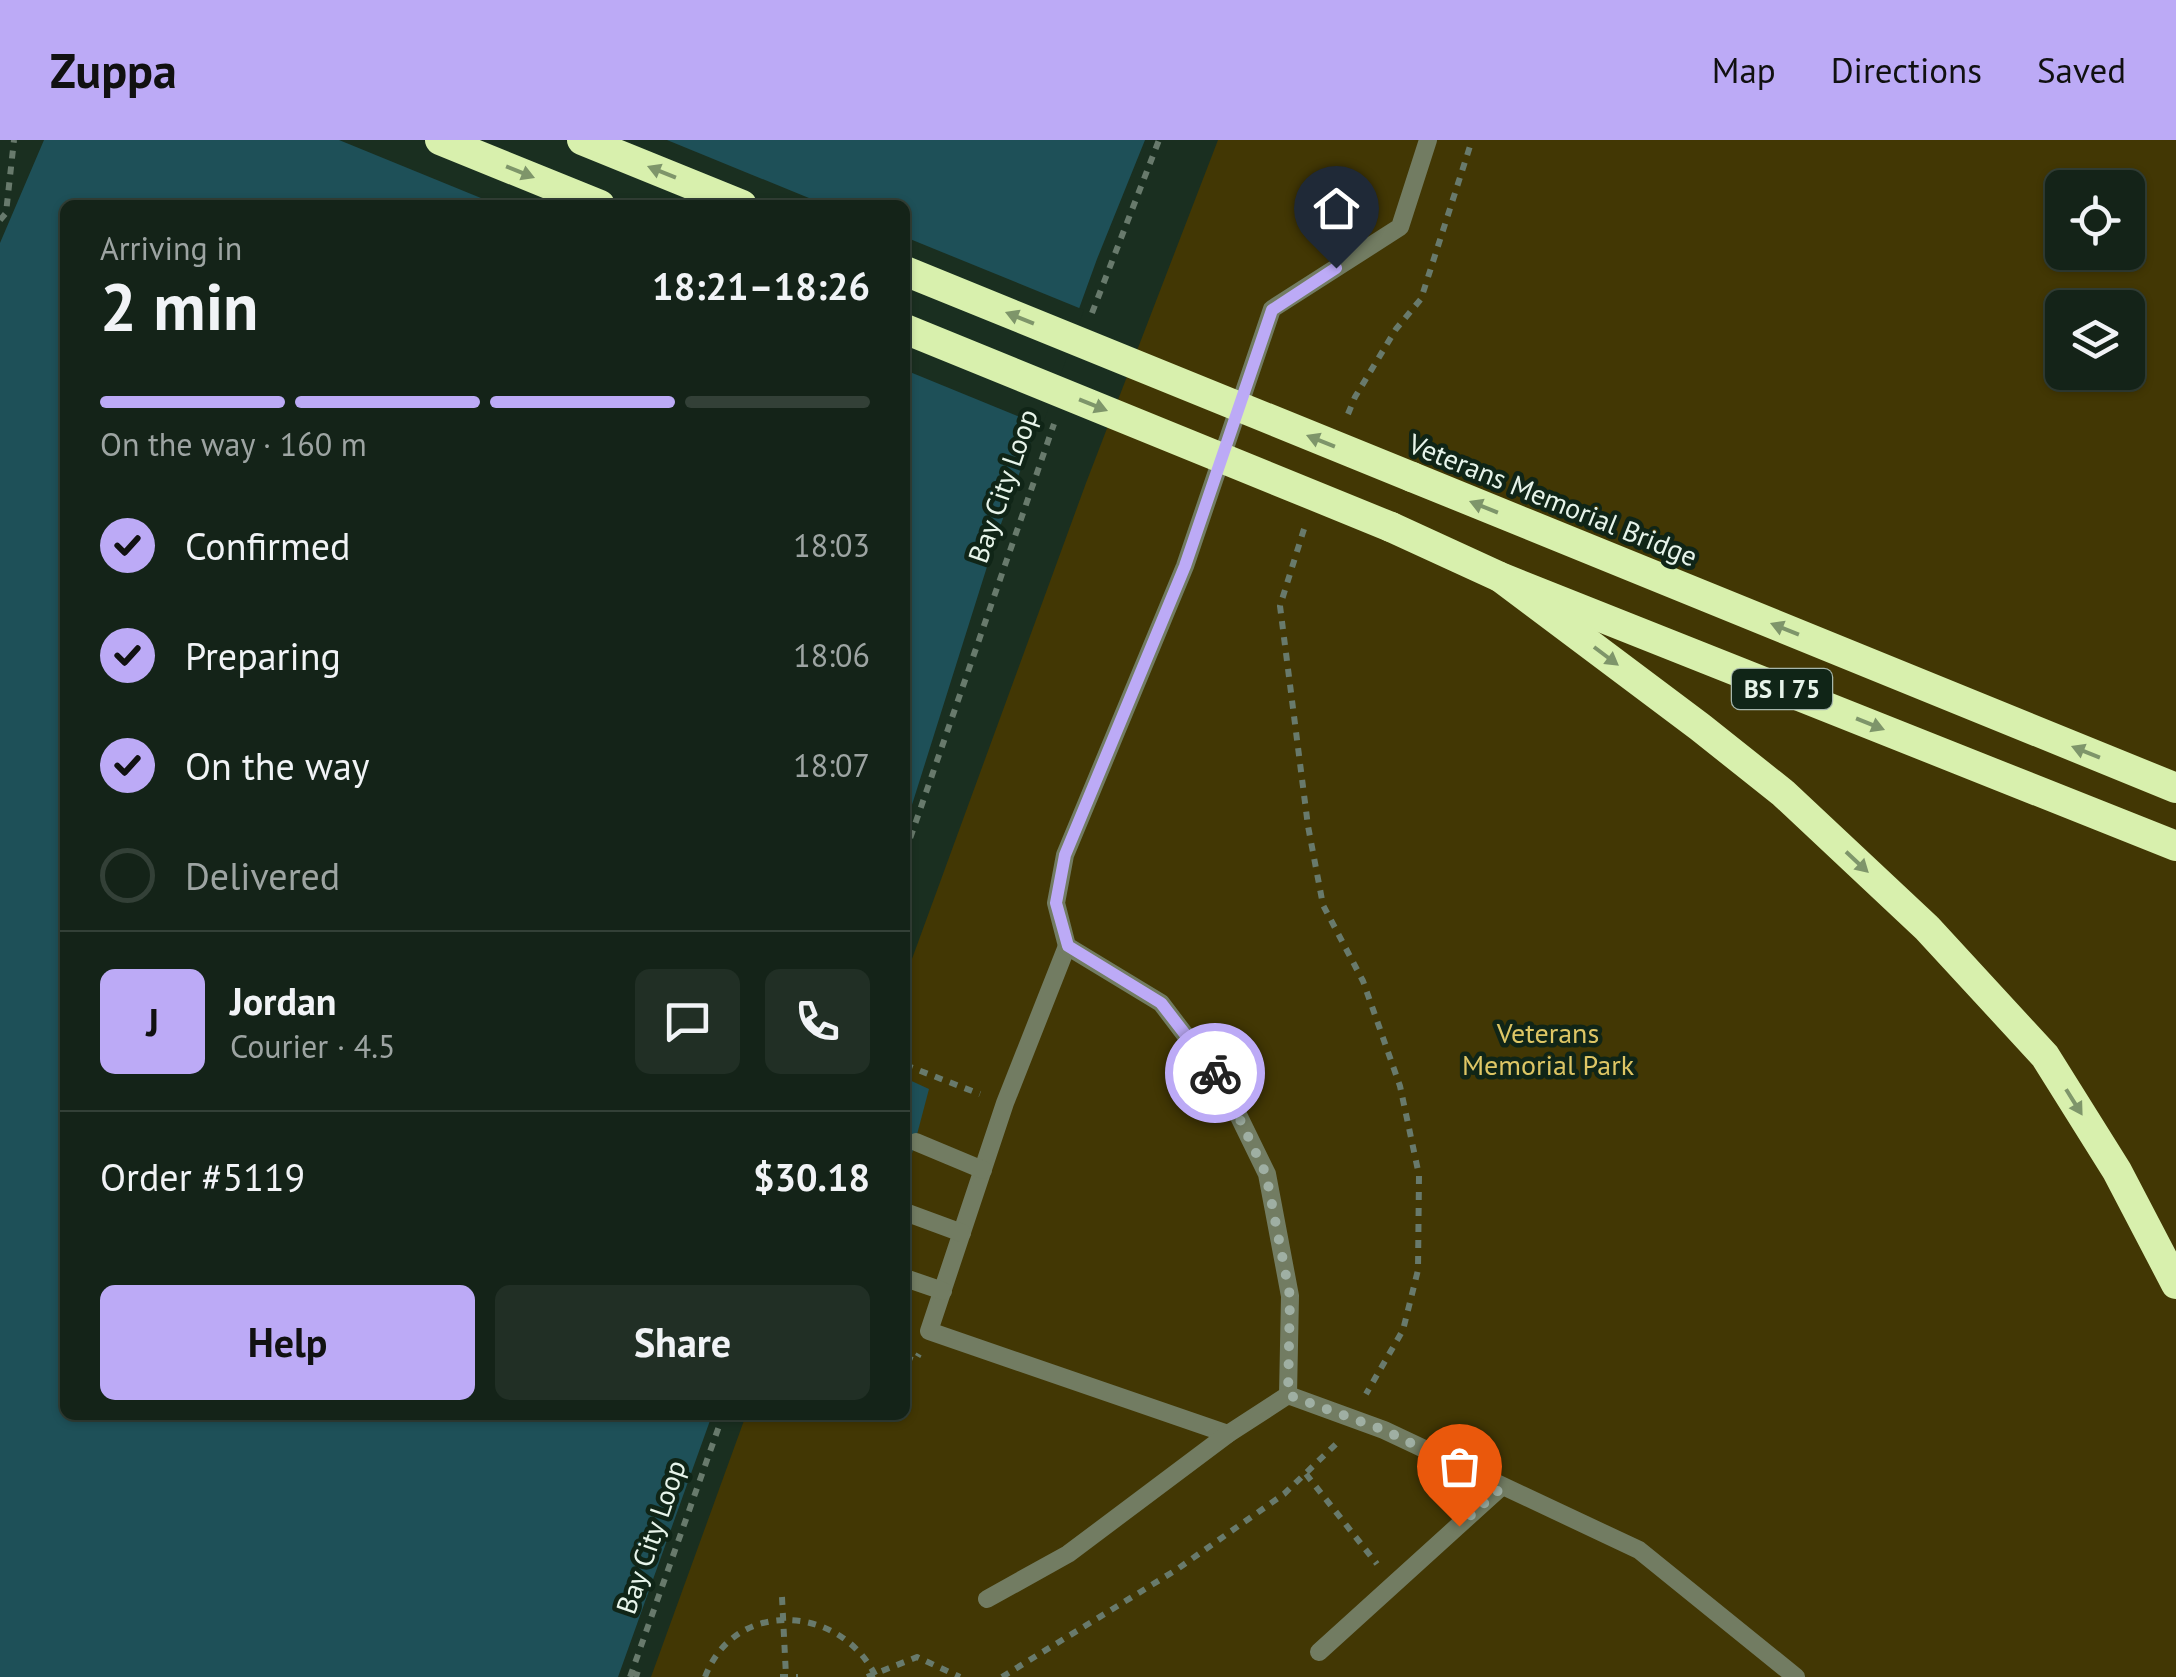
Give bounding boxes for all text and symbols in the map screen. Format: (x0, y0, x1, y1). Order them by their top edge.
text: Zuppa (50, 39, 177, 101)
text: Map (1712, 47, 1776, 93)
text: Directions (1831, 47, 1982, 93)
text: Saved (2037, 47, 2126, 93)
one-way arrow (647, 164, 677, 180)
one-way arrow (505, 165, 535, 181)
pin (1294, 166, 1379, 269)
map controls (2045, 170, 2145, 390)
button: locate (2045, 170, 2145, 270)
icon: home (1309, 181, 1364, 236)
text: Arriving in (100, 227, 242, 269)
text: 18:21–18:26 (652, 261, 870, 310)
text: 2 min (100, 264, 259, 348)
button: layers (2045, 290, 2145, 390)
one-way arrow (1005, 310, 1035, 326)
one-way arrow (1078, 398, 1108, 414)
street label: Bay City Loop (959, 404, 1046, 568)
text: On the way · 160 m (100, 423, 367, 465)
street label: Veterans Memorial Bridge (1402, 424, 1703, 574)
one-way arrow (1306, 432, 1336, 448)
one-way arrow (1468, 498, 1498, 514)
icon: check (100, 518, 155, 573)
text: Confirmed (185, 521, 351, 570)
text: 18:03 (793, 524, 870, 566)
one-way arrow (1769, 621, 1799, 637)
icon: check (100, 628, 155, 683)
text: Preparing (185, 631, 341, 680)
text: 18:06 (793, 634, 870, 676)
one-way arrow (1593, 645, 1619, 665)
road number: BS I 75 (1732, 669, 1832, 709)
one-way arrow (1855, 716, 1885, 732)
icon: check (100, 738, 155, 793)
text: On the way (185, 741, 370, 790)
one-way arrow (2070, 743, 2100, 759)
text: 18:07 (793, 744, 870, 786)
one-way arrow (1844, 850, 1868, 873)
text: Delivered (185, 851, 340, 900)
button: chat (635, 969, 740, 1074)
button: phone (765, 969, 870, 1074)
text: Jordan (230, 976, 336, 1025)
text: J (146, 997, 159, 1046)
park label: Veterans Memorial Park (1462, 1014, 1635, 1083)
courier (1165, 1023, 1265, 1123)
text: Courier · 4.5 (230, 1025, 396, 1067)
icon: bike (1188, 1046, 1243, 1101)
one-way arrow (2065, 1088, 2082, 1116)
text: Order #5119 (100, 1152, 305, 1201)
text: $30.18 (753, 1152, 870, 1201)
button: Help (100, 1285, 475, 1400)
button: Share (495, 1285, 870, 1400)
pin (1417, 1424, 1502, 1527)
icon: bag (1432, 1439, 1487, 1494)
street label: Bay City Loop (607, 1455, 694, 1619)

